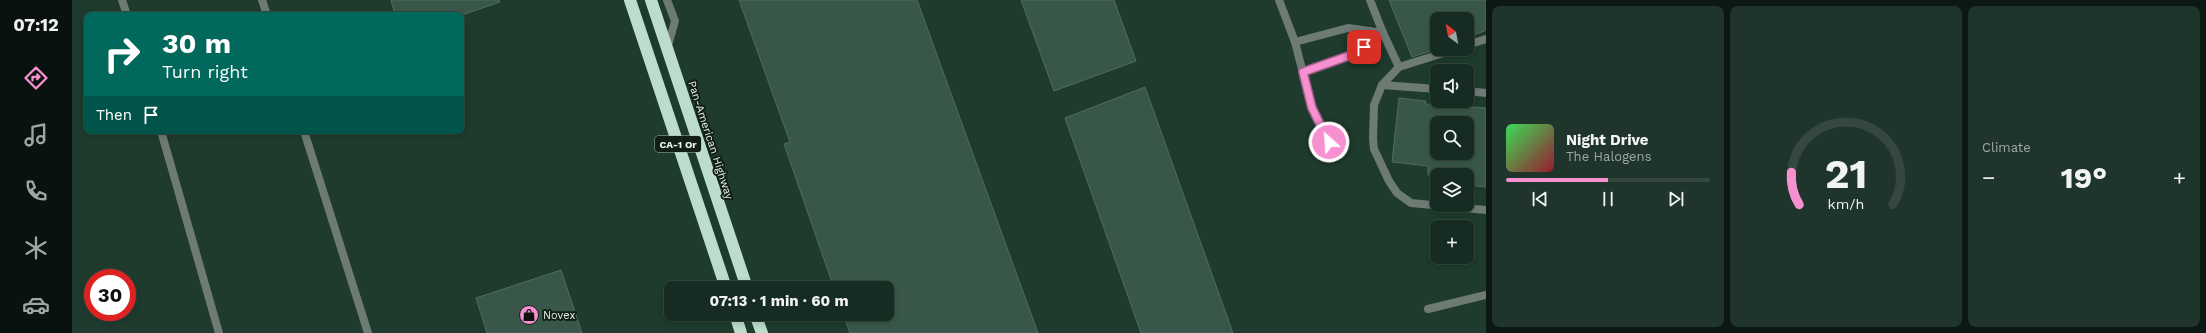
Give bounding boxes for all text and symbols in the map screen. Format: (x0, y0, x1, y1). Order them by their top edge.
north arrow (1430, 12, 1474, 56)
map controls (1430, 12, 1474, 264)
text: 07:12 (13, 14, 59, 35)
text: 30 m (162, 27, 231, 60)
icon: right (96, 28, 148, 80)
pin (1347, 30, 1381, 64)
icon: arrive (1353, 36, 1375, 58)
text: Turn right (162, 61, 248, 82)
icon: directions (22, 64, 50, 92)
button: sound (1430, 64, 1474, 108)
street label: Pan-American Highway (685, 79, 736, 201)
icon: arrive (140, 104, 162, 126)
text: Then (96, 106, 132, 124)
button: search (1430, 116, 1474, 160)
icon: music (22, 121, 50, 149)
position arrow (1308, 121, 1350, 163)
text: Night Drive (1566, 131, 1649, 149)
road number: CA-1 Or (655, 136, 701, 152)
text: Climate (1982, 140, 2031, 155)
text: 21 (1825, 148, 1867, 197)
text: The Halogens (1566, 149, 1652, 164)
text: 19° (2061, 160, 2107, 195)
text: − (1982, 165, 1995, 190)
text: + (2173, 165, 2186, 190)
button: layers (1430, 168, 1474, 212)
icon: phone (22, 177, 50, 205)
icon: previous (1529, 188, 1551, 210)
icon: pause (1597, 188, 1619, 210)
icon: next (1665, 188, 1687, 210)
text: km/h (1828, 195, 1864, 211)
button: + (1430, 220, 1474, 264)
icon: climate (22, 234, 50, 262)
speed limit sign: 30 (84, 269, 136, 321)
icon: car (22, 291, 50, 319)
text: 07:13 · 1 min · 60 m (709, 292, 849, 310)
shop icon: Novex (518, 304, 540, 326)
place label: Novex (543, 309, 575, 322)

